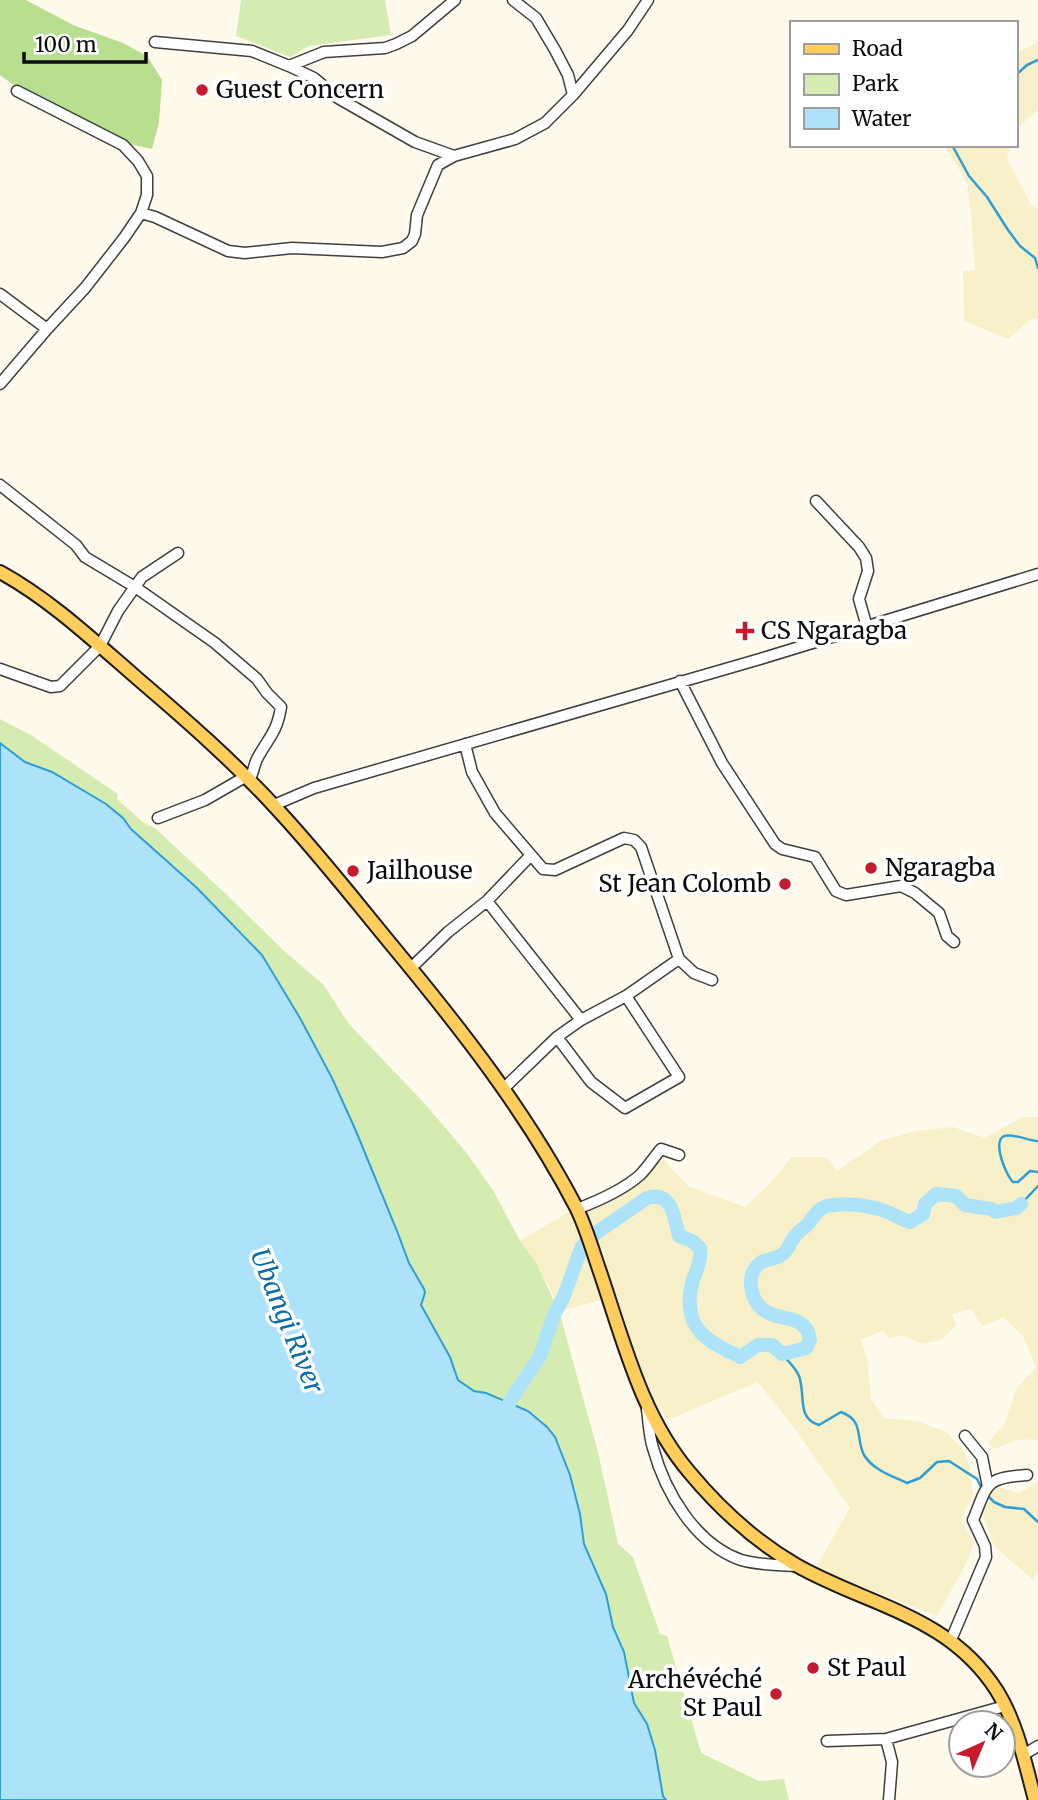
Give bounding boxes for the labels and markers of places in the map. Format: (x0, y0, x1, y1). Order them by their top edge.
place label: Guest Concern (216, 74, 384, 105)
marker: Guest Concern (194, 82, 210, 98)
place label: CS Ngaragba (761, 615, 907, 646)
marker: CS Ngaragba (735, 621, 755, 641)
place label: Ngaragba (885, 852, 996, 883)
place label: Jailhouse (366, 855, 472, 886)
marker: Ngaragba (863, 860, 879, 876)
marker: Jailhouse (345, 863, 361, 879)
place label: St Jean Colomb (598, 868, 771, 899)
marker: St Jean Colomb (777, 876, 793, 892)
place label: St Paul (827, 1652, 906, 1683)
marker: St Paul (805, 1660, 821, 1676)
place label: Archévéché St Paul (627, 1664, 762, 1723)
marker: Archévéché St Paul (768, 1686, 784, 1702)

